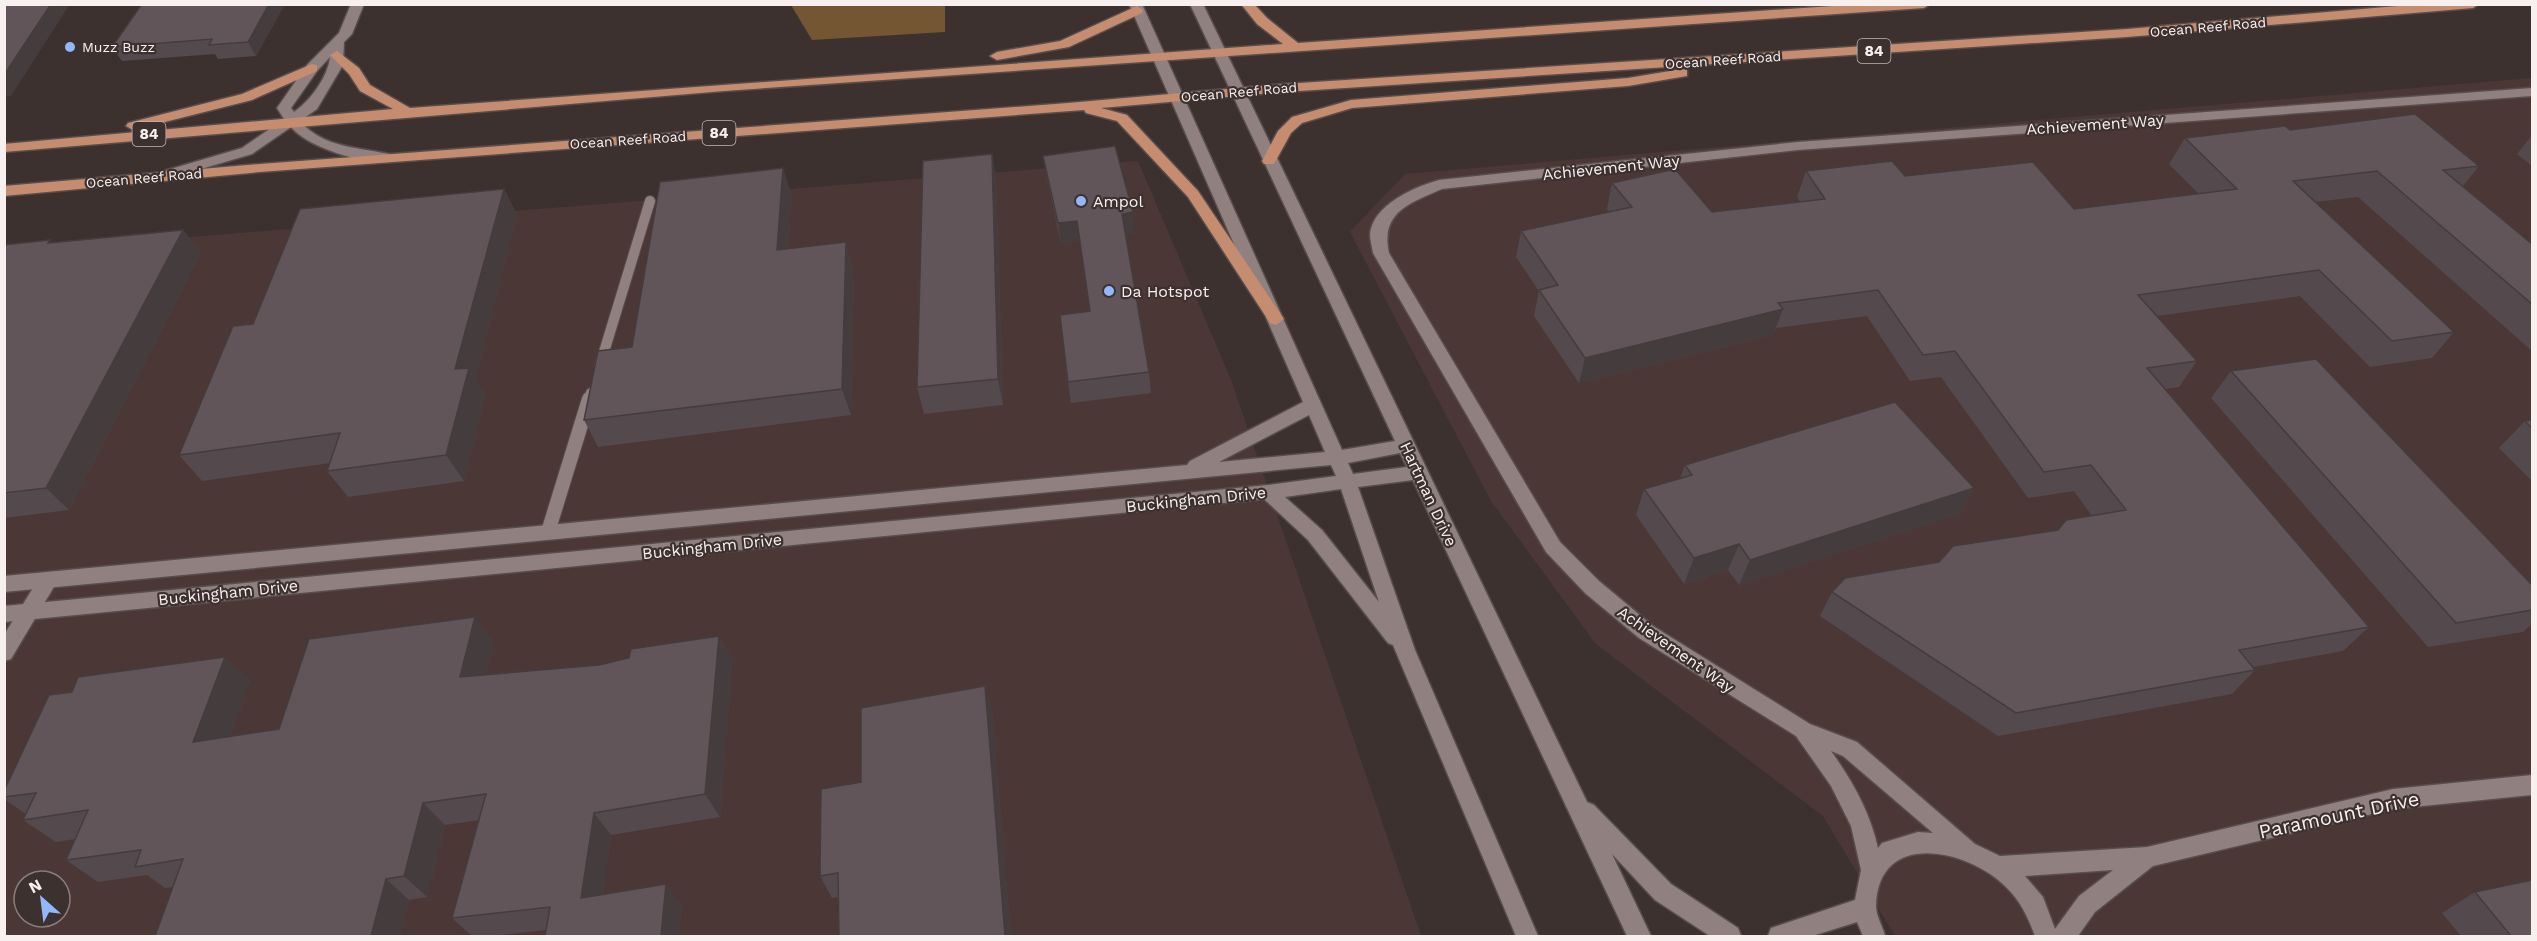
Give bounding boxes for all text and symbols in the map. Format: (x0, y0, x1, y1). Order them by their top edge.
street label: Ocean Reef Road (2149, 14, 2267, 40)
place label: Muzz Buzz (82, 39, 155, 55)
road number: 84 (1858, 39, 1890, 63)
marker: Muzz Buzz (63, 40, 77, 54)
street label: Ocean Reef Road (1664, 48, 1782, 72)
street label: Ocean Reef Road (1180, 79, 1298, 105)
street label: Achievement Way (2026, 110, 2165, 139)
road number: 84 (702, 121, 736, 145)
road number: 84 (132, 122, 166, 146)
street label: Ocean Reef Road (569, 128, 687, 152)
street label: Achievement Way (1542, 151, 1681, 184)
street label: Ocean Reef Road (85, 165, 203, 191)
place label: Ampol (1093, 192, 1143, 211)
marker: Ampol (1074, 194, 1088, 208)
place label: Da Hotspot (1121, 282, 1209, 301)
marker: Da Hotspot (1102, 284, 1116, 298)
street label: Hartman Drive (1396, 439, 1461, 549)
street label: Buckingham Drive (1125, 483, 1267, 516)
street label: Buckingham Drive (641, 530, 783, 563)
street label: Buckingham Drive (157, 576, 299, 609)
street label: Achievement Way (1614, 602, 1738, 697)
street label: Paramount Drive (2257, 786, 2421, 844)
north arrow (12, 869, 72, 929)
text: N (25, 875, 45, 897)

